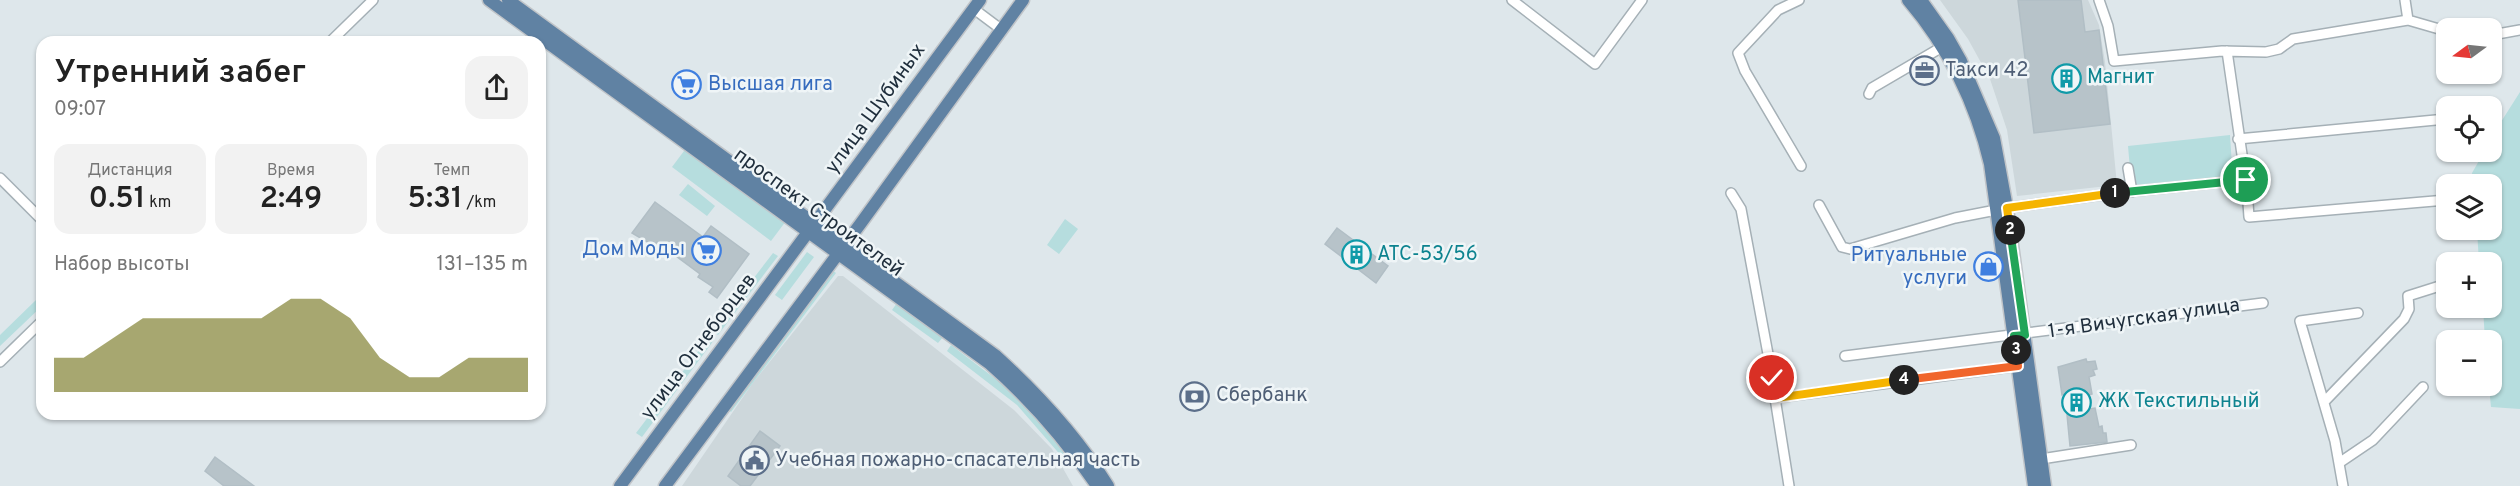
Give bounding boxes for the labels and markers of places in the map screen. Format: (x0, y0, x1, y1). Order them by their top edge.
office icon: Такси 42 (1908, 55, 1940, 87)
place label: Такси 42 (1945, 58, 2028, 84)
building icon: Магнит (2050, 62, 2082, 94)
place label: Магнит (2087, 65, 2155, 91)
supermarket icon: Высшая лига (671, 69, 703, 101)
place label: Высшая лига (708, 72, 833, 98)
pin (2220, 154, 2271, 205)
pin: 1 (2100, 178, 2130, 208)
pin: 2 (1995, 215, 2025, 245)
supermarket icon: Дом Моды (690, 234, 722, 266)
place label: Дом Моды (582, 237, 685, 263)
building icon: АТС-53/56 (1340, 239, 1372, 271)
place label: АТС-53/56 (1377, 242, 1478, 268)
place label: Ритуальные услуги (1851, 243, 1967, 292)
shop icon: Ритуальные услуги (1972, 251, 2004, 283)
pin: 3 (2001, 335, 2031, 365)
pin (1746, 352, 1797, 403)
pin: 4 (1889, 365, 1919, 395)
bank icon: Сбербанк (1179, 380, 1211, 412)
place label: Сбербанк (1216, 383, 1308, 409)
building icon: ЖК Текстильный (2061, 386, 2093, 418)
place label: ЖК Текстильный (2098, 389, 2260, 415)
public building icon: Учебная пожарно-спасательная часть (738, 445, 770, 477)
place label: Учебная пожарно-спасательная часть (775, 448, 1140, 474)

